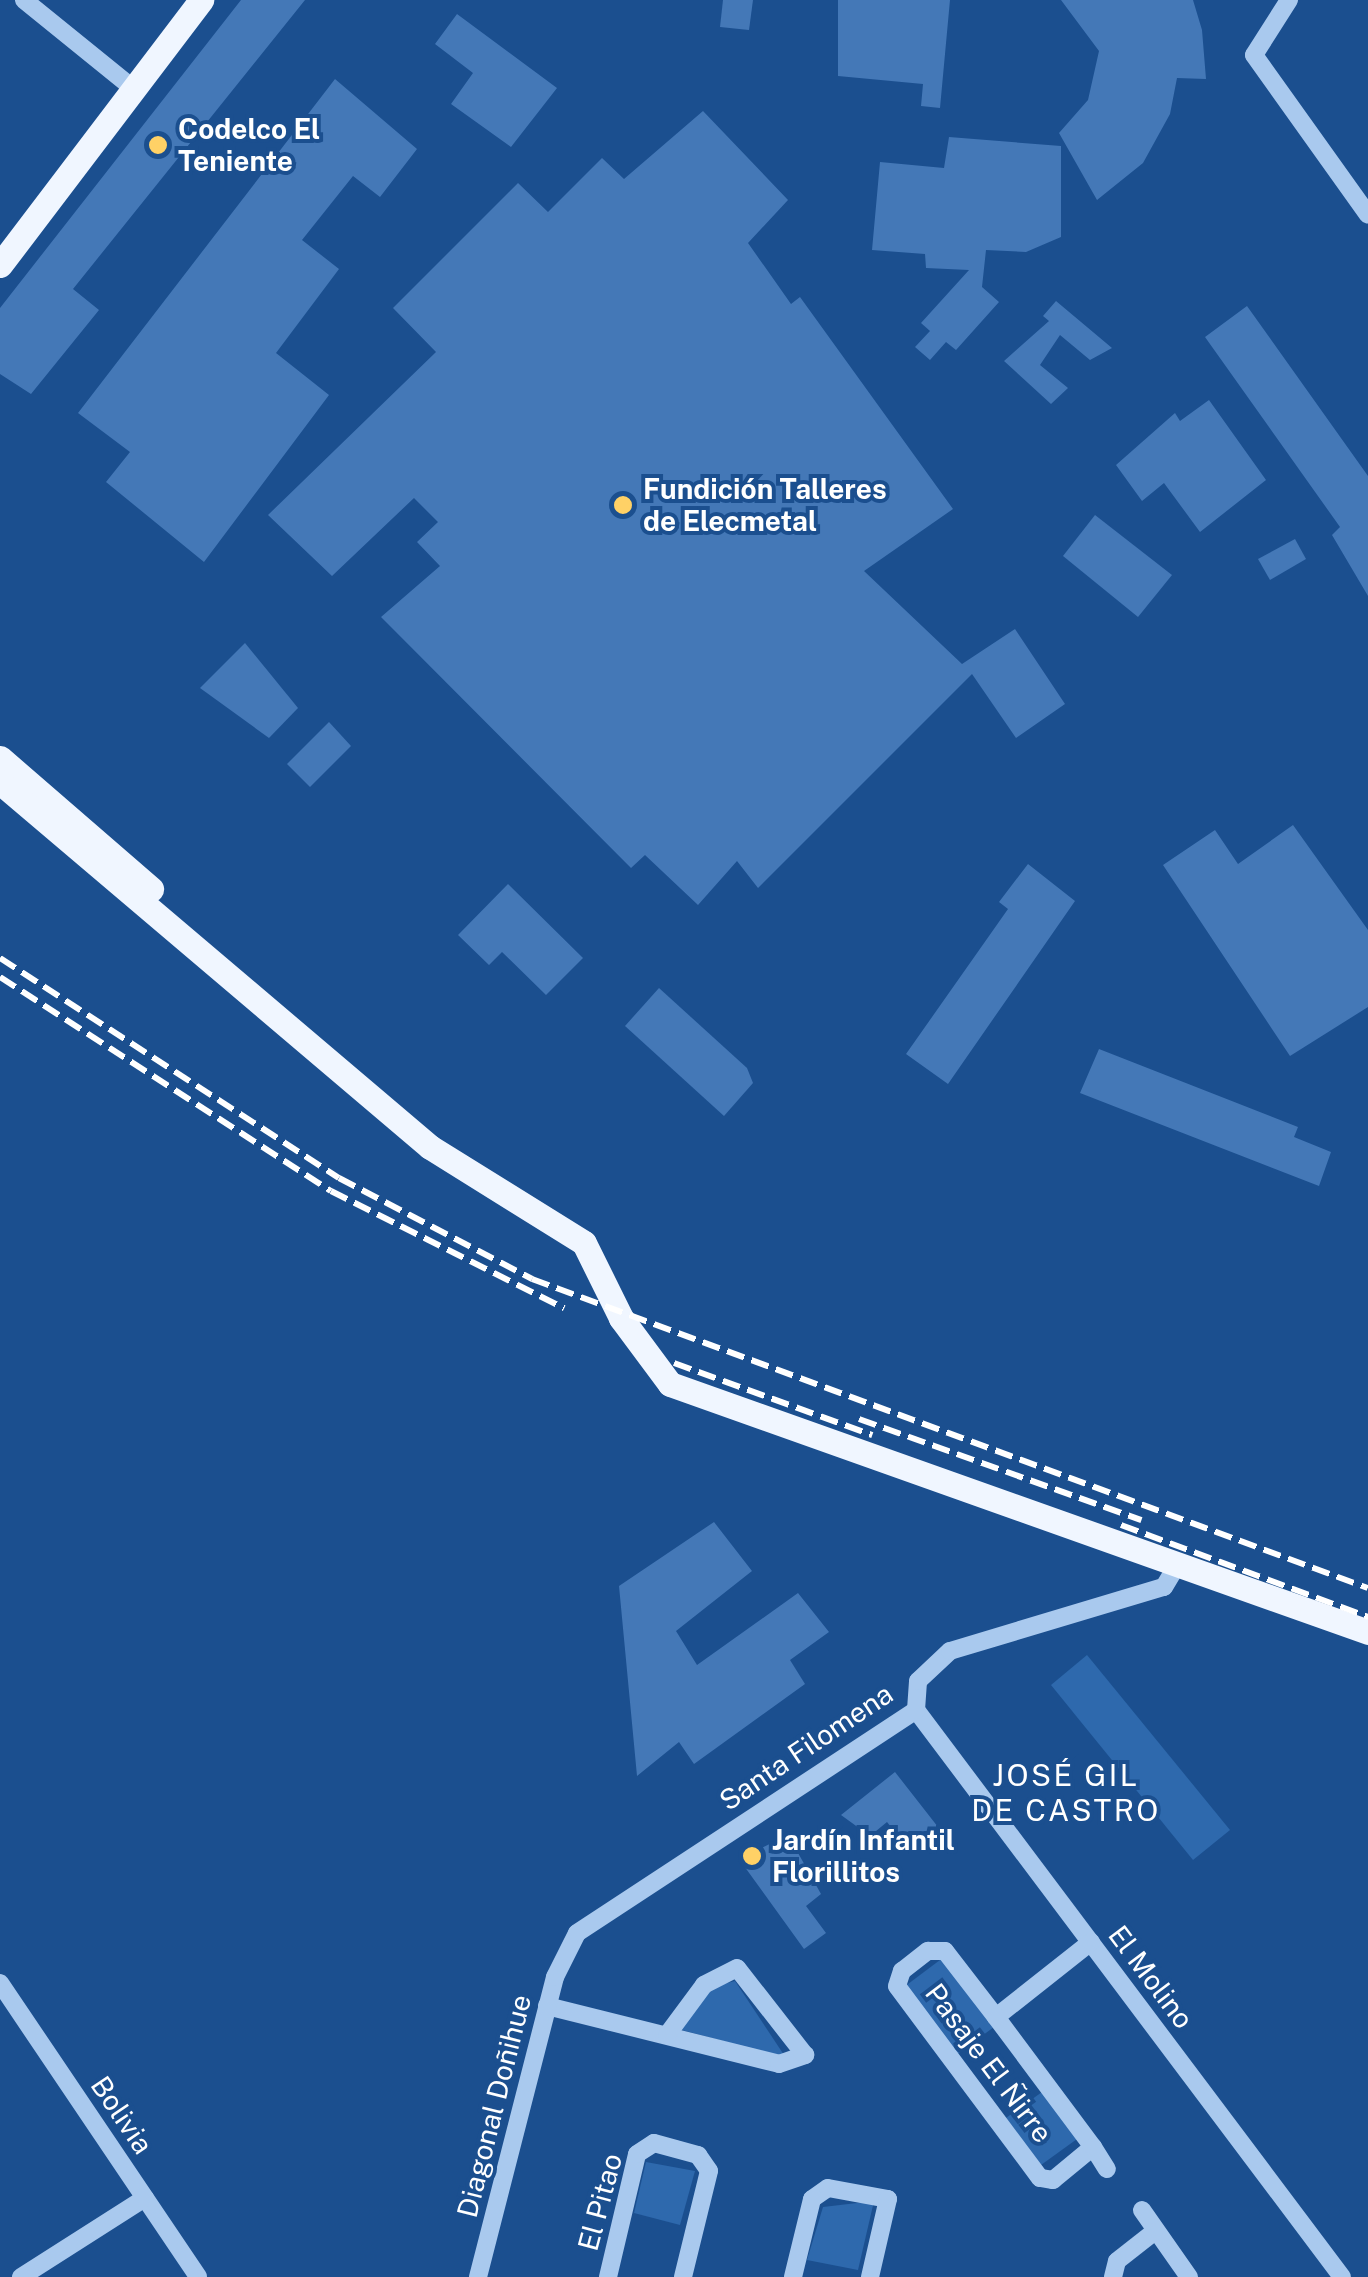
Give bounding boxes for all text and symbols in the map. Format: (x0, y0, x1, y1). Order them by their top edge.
place label: Codelco El Teniente (178, 112, 320, 178)
marker: Codelco El Teniente (147, 134, 169, 156)
place label: Fundición Talleres de Elecmetal (643, 472, 887, 538)
marker: Fundición Talleres de Elecmetal (612, 494, 634, 516)
street label: Santa Filomena (713, 1677, 899, 1817)
district label: JOSÉ GIL DE CASTRO (971, 1757, 1161, 1828)
place label: Jardín Infantil Florillitos (772, 1823, 955, 1889)
marker: Jardín Infantil Florillitos (741, 1845, 763, 1867)
street label: El Molino (1101, 1919, 1201, 2035)
street label: Pasaje El Ñirre (918, 1977, 1060, 2149)
street label: Diagonal Doñihue (450, 1991, 538, 2221)
street label: Bolivia (84, 2070, 160, 2160)
street label: El Pitao (571, 2150, 629, 2254)

